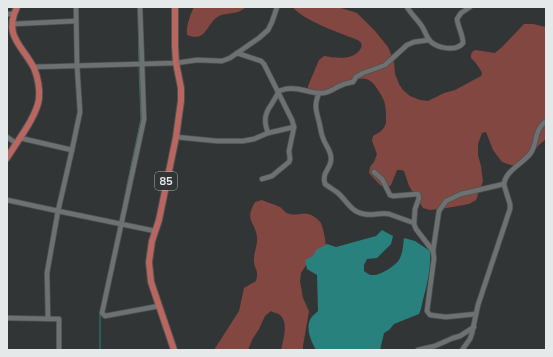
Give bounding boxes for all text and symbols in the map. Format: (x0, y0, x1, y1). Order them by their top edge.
road number: 85 (155, 172, 177, 190)

